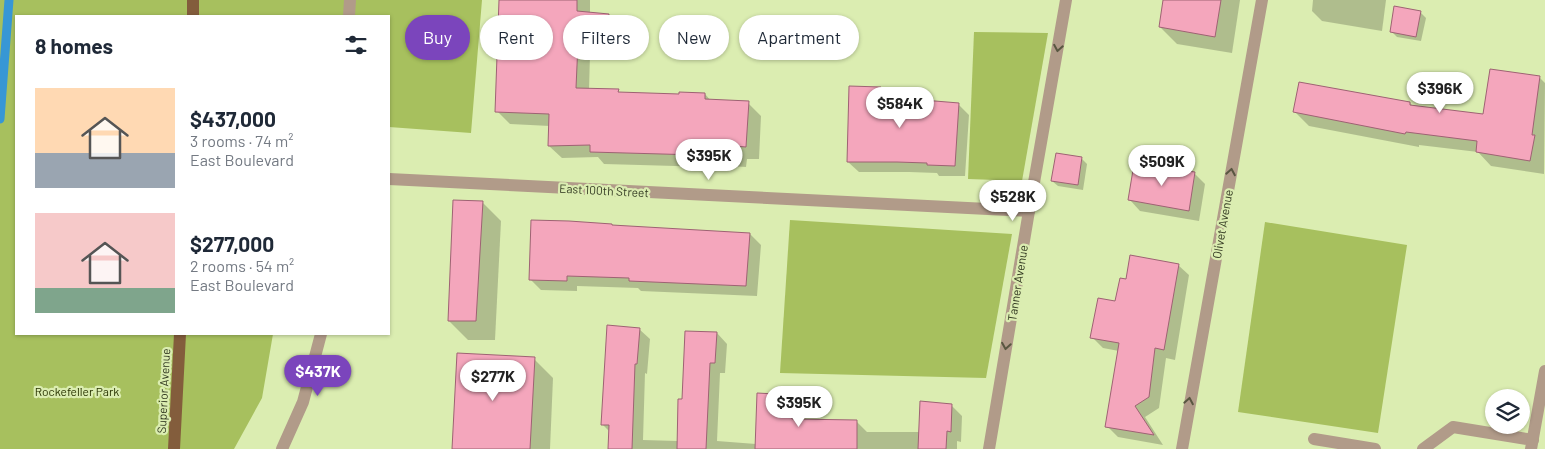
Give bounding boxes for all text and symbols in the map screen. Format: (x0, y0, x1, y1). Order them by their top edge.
chip: Buy (405, 15, 470, 60)
chip: Rent (480, 15, 553, 60)
chip: Filters (563, 15, 649, 60)
chip: New (659, 15, 729, 60)
chip: Apartment (739, 15, 859, 60)
icon: filters (342, 31, 370, 59)
text: 8 homes (35, 33, 113, 58)
one-way arrow (1053, 44, 1063, 52)
pin: $396K (1405, 72, 1475, 114)
text: $396K (1418, 78, 1462, 97)
pin: $584K (865, 86, 935, 129)
text: $584K (877, 93, 923, 112)
text: $437,000 (190, 106, 276, 131)
icon: home (75, 108, 135, 168)
text: 3 rooms · 74 m² (190, 131, 293, 150)
pin: $395K (674, 138, 744, 181)
pin: $509K (1127, 144, 1197, 187)
text: $395K (687, 145, 731, 164)
text: East Boulevard (190, 150, 294, 169)
text: $509K (1139, 151, 1185, 170)
one-way arrow (1226, 168, 1236, 177)
pin: $528K (978, 180, 1048, 222)
street label: East 100th Street (559, 181, 649, 199)
text: $528K (990, 186, 1036, 205)
street label: Olivet Avenue (1209, 188, 1235, 260)
text: $277,000 (190, 231, 274, 256)
icon: home (75, 233, 135, 293)
street label: Tanner Avenue (1004, 244, 1030, 322)
text: 2 rooms · 54 m² (190, 256, 294, 275)
text: East Boulevard (190, 275, 294, 294)
one-way arrow (1002, 342, 1012, 350)
street label: Superior Avenue (154, 348, 172, 434)
pin: $437K (283, 354, 353, 397)
pin: $277K (458, 360, 528, 402)
text: $437K (295, 361, 341, 380)
text: $277K (471, 366, 515, 385)
park label: Rockefeller Park (35, 384, 119, 398)
pin: $395K (764, 386, 834, 428)
map controls (1485, 389, 1530, 434)
button: layers (1485, 389, 1530, 434)
text: $395K (777, 392, 821, 411)
one-way arrow (1184, 397, 1194, 405)

